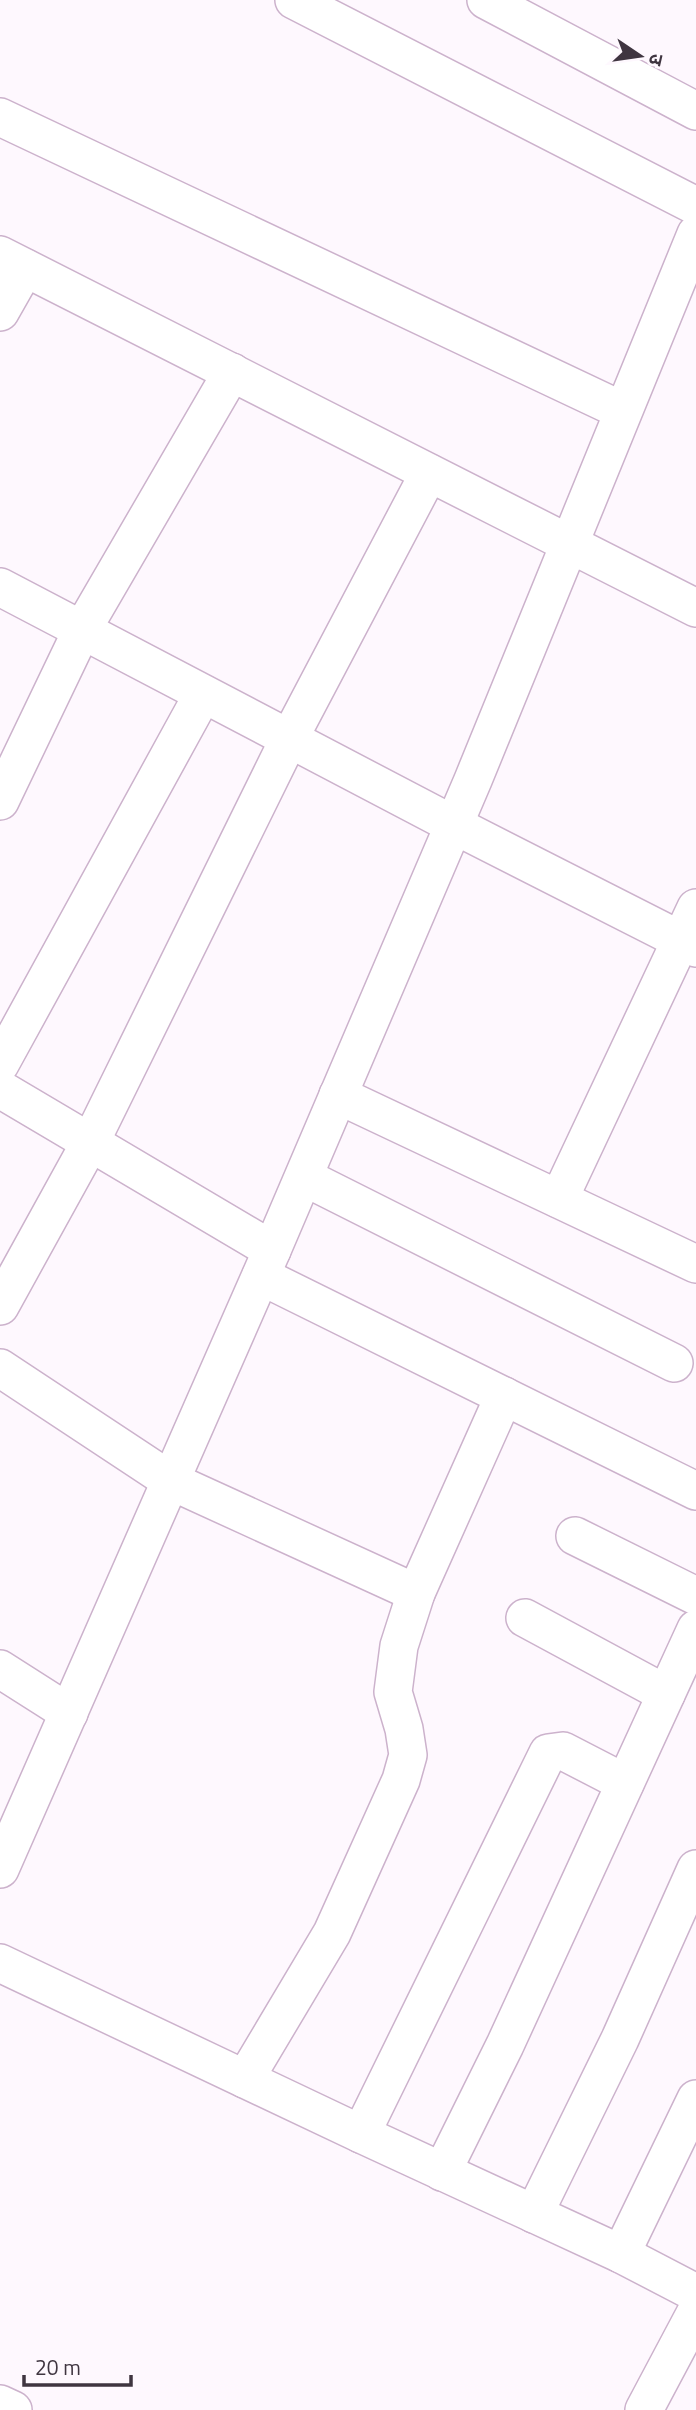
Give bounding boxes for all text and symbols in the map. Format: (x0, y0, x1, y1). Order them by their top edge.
north arrow (605, 21, 675, 91)
text: उ (641, 51, 672, 69)
scale bar (24, 2344, 131, 2388)
text: 20 m (35, 2351, 81, 2383)

